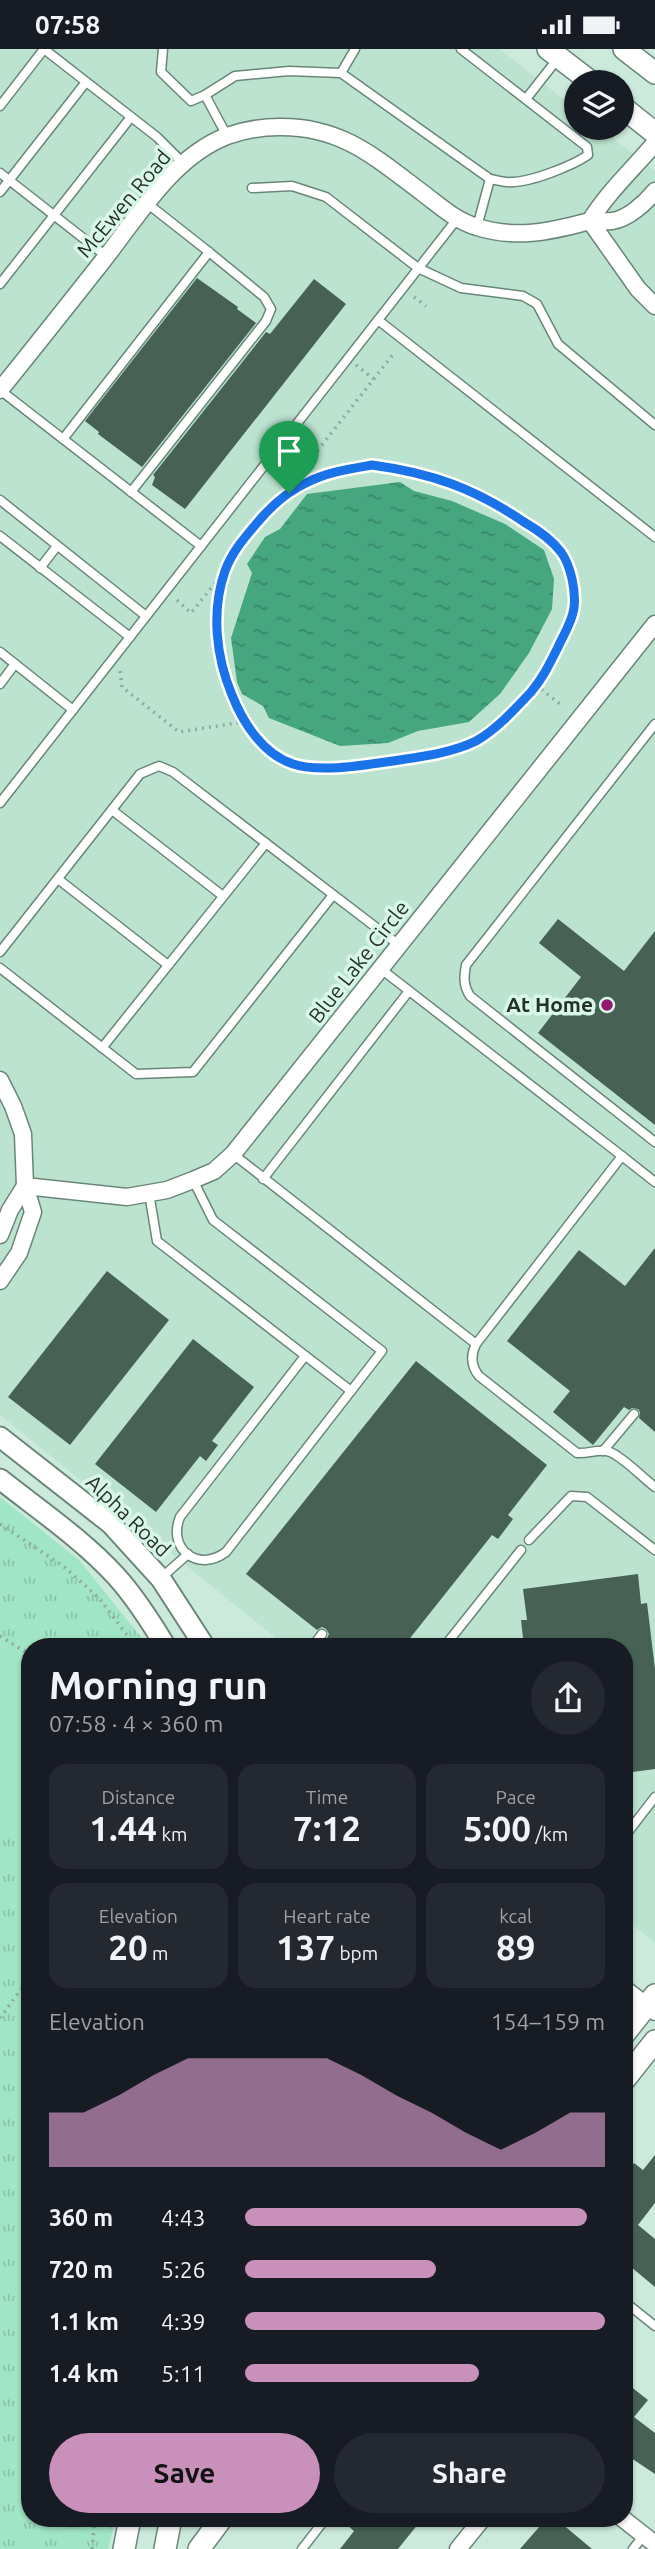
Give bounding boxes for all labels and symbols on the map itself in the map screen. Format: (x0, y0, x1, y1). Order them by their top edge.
street label: McEwen Road (71, 145, 175, 262)
pin (259, 421, 319, 493)
street label: Blue Lake Circle (303, 896, 413, 1027)
place label: At Home (506, 992, 593, 1016)
marker: At Home (599, 997, 615, 1013)
street label: Alpha Road (82, 1469, 176, 1561)

